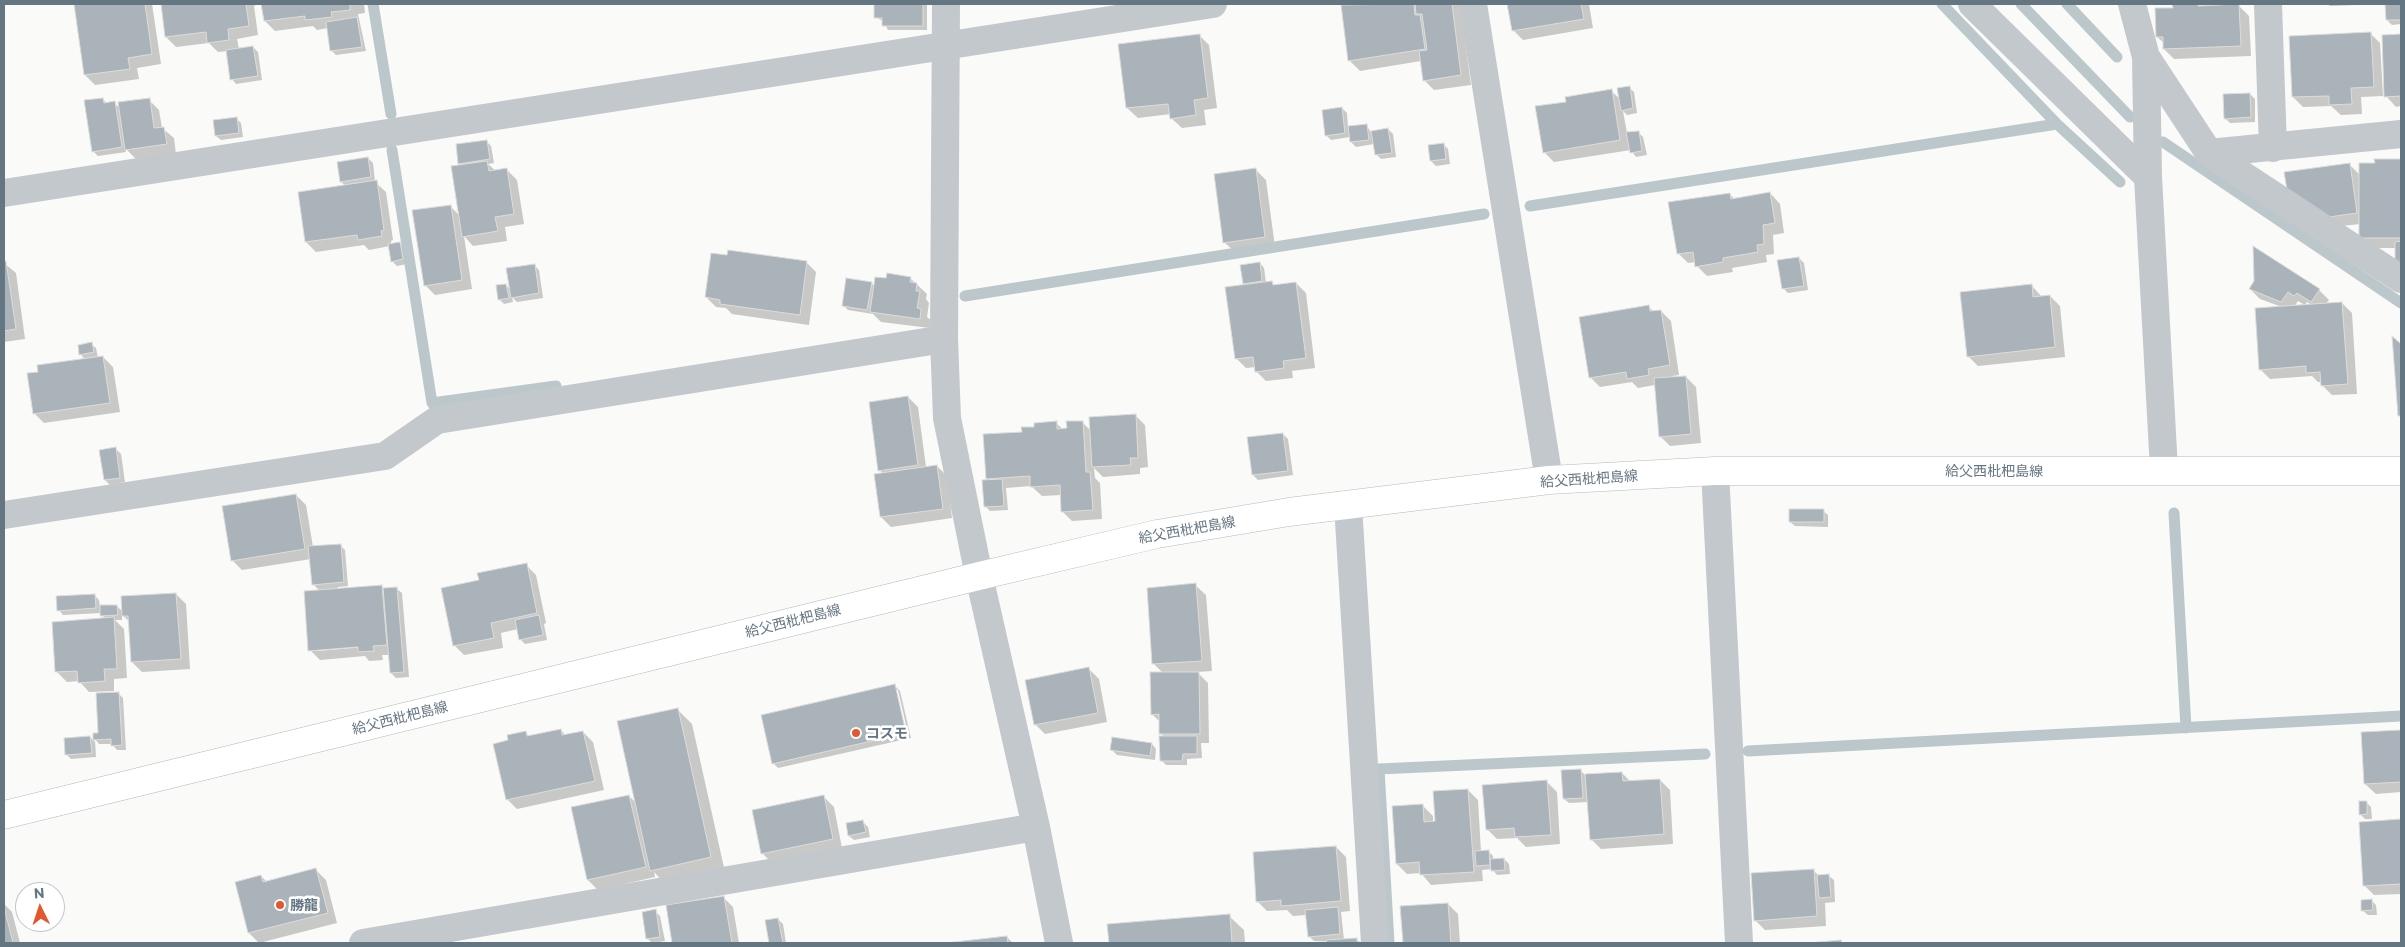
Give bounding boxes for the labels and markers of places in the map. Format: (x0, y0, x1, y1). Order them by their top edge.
place label: コスモ (866, 725, 908, 741)
marker: コスモ (850, 727, 862, 739)
place label: 勝龍 (290, 897, 318, 913)
marker: 勝龍 (274, 899, 286, 911)

